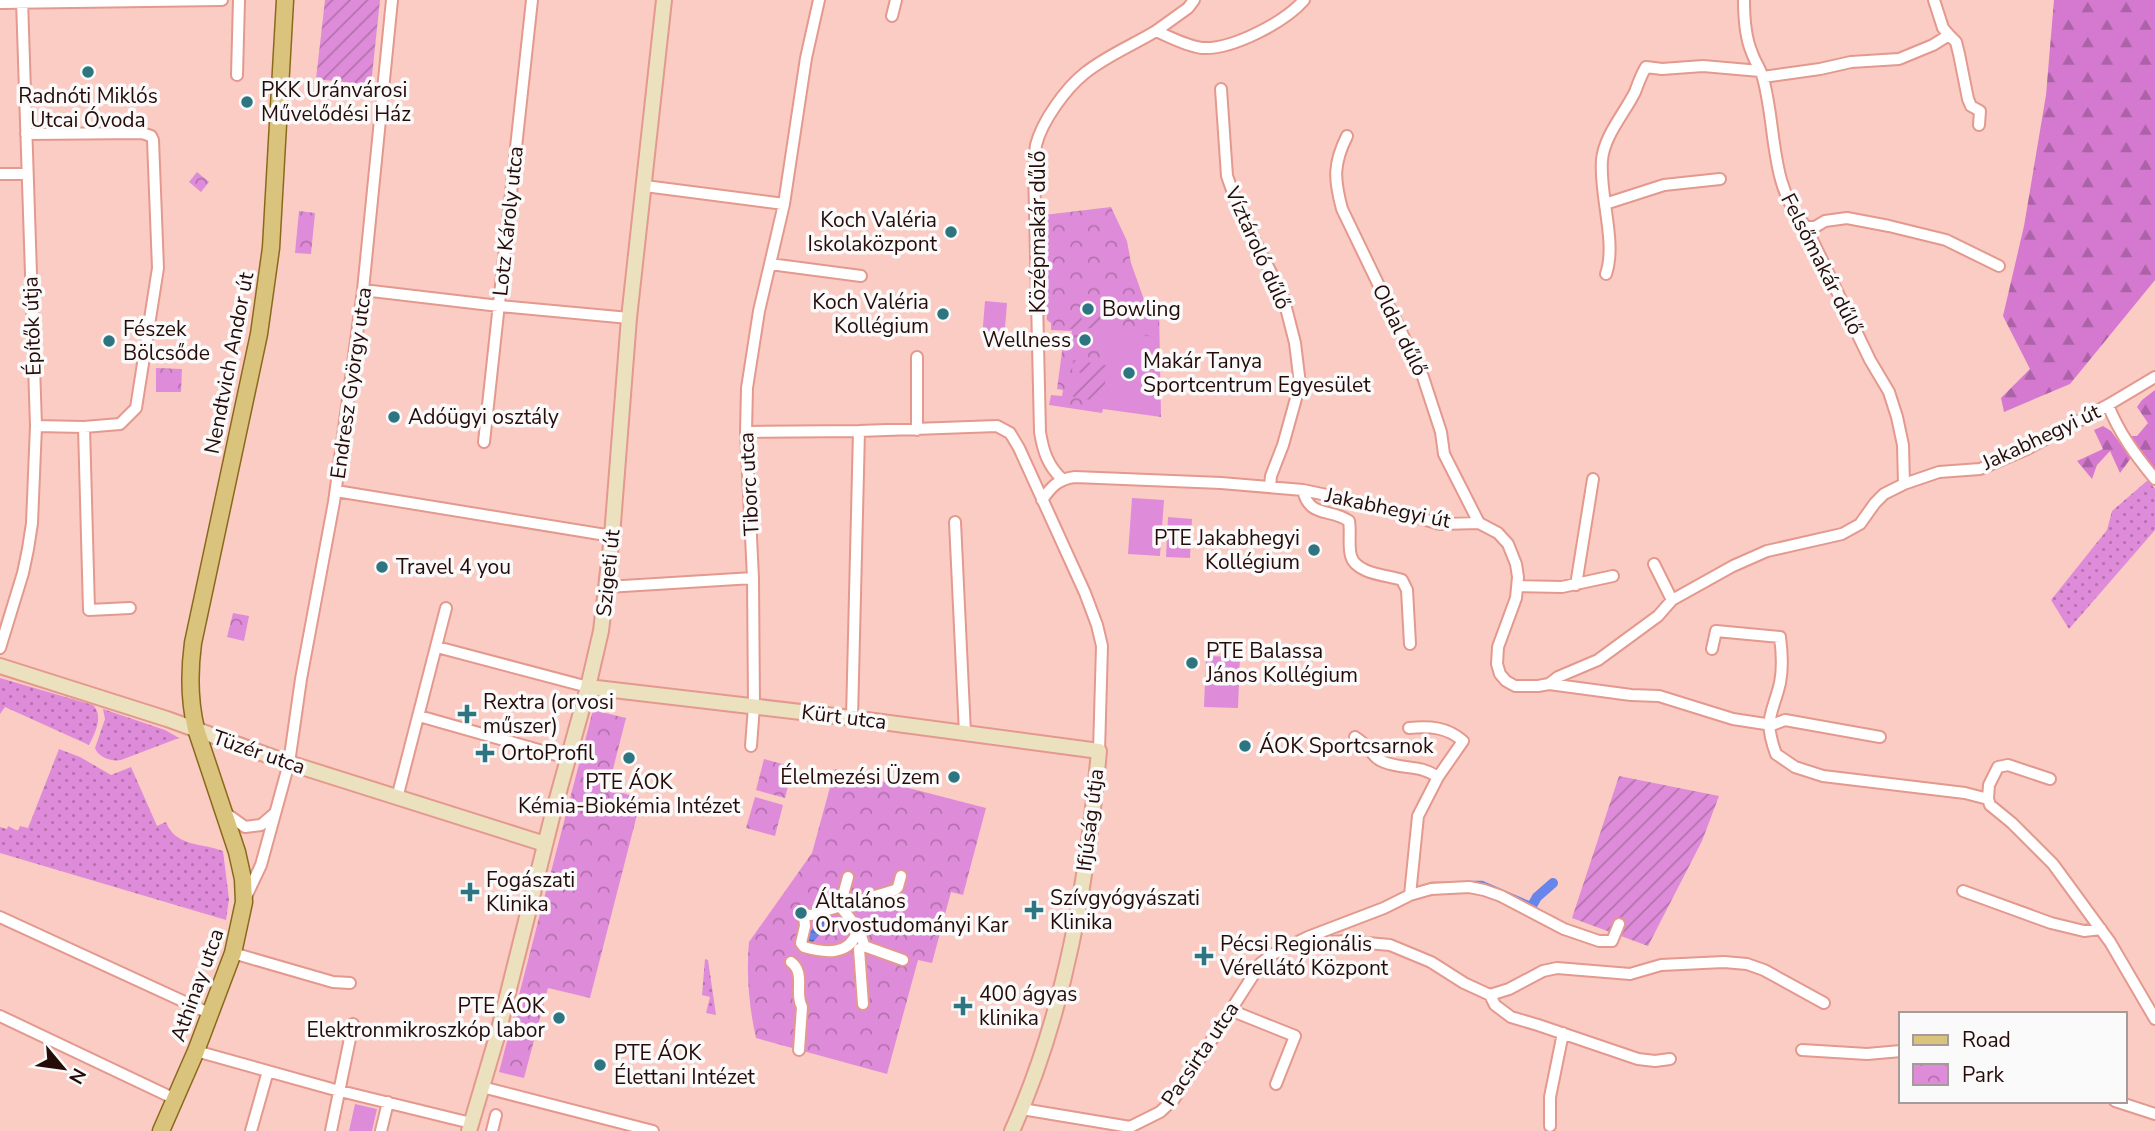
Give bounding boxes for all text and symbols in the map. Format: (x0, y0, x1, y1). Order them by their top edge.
marker: Radnóti Miklós Utcai Óvoda (80, 64, 96, 80)
place label: PKK Uránvárosi Művelődési Ház (261, 76, 411, 128)
place label: Radnóti Miklós Utcai Óvoda (18, 82, 158, 134)
marker: PKK Uránvárosi Művelődési Ház (239, 94, 255, 110)
street label: Lotz Károly utca (486, 145, 530, 297)
street label: Középmakár dűlő (1024, 151, 1052, 313)
street label: Víztároló dűlő (1218, 181, 1298, 314)
street label: Felsőmakár dűlő (1774, 188, 1870, 340)
place label: Koch Valéria Iskolaközpont (808, 206, 938, 258)
marker: Koch Valéria Iskolaközpont (943, 224, 959, 240)
street label: Nendtvich Andor út (198, 269, 260, 456)
street label: Építők útja (16, 276, 48, 376)
street label: Oldal dűlő (1366, 279, 1434, 381)
street label: Endresz György utca (324, 285, 378, 481)
place label: Koch Valéria Kollégium (812, 288, 929, 340)
place label: Bowling (1102, 295, 1181, 323)
marker: Bowling (1080, 301, 1096, 317)
marker: Koch Valéria Kollégium (935, 306, 951, 322)
place label: Fészek Bölcsőde (123, 315, 210, 367)
place label: Wellness (982, 326, 1071, 354)
marker: Wellness (1077, 332, 1093, 348)
marker: Fészek Bölcsőde (101, 333, 117, 349)
place label: Makár Tanya Sportcentrum Egyesület (1143, 347, 1371, 399)
marker: Makár Tanya Sportcentrum Egyesület (1121, 365, 1137, 381)
street label: Jakabhegyi út (1976, 397, 2105, 477)
place label: Adóügyi osztály (408, 403, 559, 431)
marker: Adóügyi osztály (386, 409, 402, 425)
street label: Tiborc utca (732, 431, 766, 537)
street label: Jakabhegyi út (1322, 481, 1454, 535)
place label: PTE Jakabhegyi Kollégium (1154, 524, 1300, 576)
street label: Szigeti út (589, 527, 627, 618)
marker: PTE Jakabhegyi Kollégium (1306, 542, 1322, 558)
place label: Travel 4 you (396, 553, 511, 581)
marker: Travel 4 you (374, 559, 390, 575)
place label: PTE Balassa János Kollégium (1205, 637, 1358, 689)
marker: PTE Balassa János Kollégium (1184, 655, 1200, 671)
place label: Rextra (orvosi műszer) (483, 688, 614, 740)
street label: Kürt utca (800, 698, 888, 736)
marker: Rextra (orvosi műszer) (457, 704, 477, 724)
street label: Tüzér utca (209, 723, 309, 781)
place label: ÁOK Sportcsarnok (1259, 732, 1434, 760)
marker: ÁOK Sportcsarnok (1237, 738, 1253, 754)
place label: OrtoProfil (501, 739, 595, 767)
marker: OrtoProfil (475, 743, 495, 763)
marker: PTE ÁOK Kémia-Biokémia Intézet (621, 750, 637, 766)
place label: Élelmezési Üzem (780, 763, 940, 791)
street label: Ifjúság útja (1070, 767, 1110, 873)
place label: PTE ÁOK Kémia-Biokémia Intézet (518, 768, 741, 820)
marker: Élelmezési Üzem (946, 769, 962, 785)
place label: Fogászati Klinika (486, 866, 575, 918)
marker: Fogászati Klinika (460, 882, 480, 902)
place label: Szívgyógyászati Klinika (1050, 884, 1200, 936)
place label: Általános Orvostudományi Kar (815, 887, 1009, 939)
marker: Szívgyógyászati Klinika (1024, 900, 1044, 920)
marker: Általános Orvostudományi Kar (793, 905, 809, 921)
street label: Athinay utca (164, 925, 230, 1045)
place label: Pécsi Regionális Vérellátó Központ (1219, 930, 1389, 982)
marker: Pécsi Regionális Vérellátó Központ (1194, 946, 1214, 966)
place label: 400 ágyas klinika (979, 980, 1077, 1032)
place label: PTE ÁOK Elektronmikroszkóp labor (306, 992, 546, 1044)
marker: 400 ágyas klinika (953, 996, 973, 1016)
street label: Pacsirta utca (1155, 996, 1245, 1112)
marker: PTE ÁOK Elektronmikroszkóp labor (551, 1010, 567, 1026)
legend (1899, 1012, 2127, 1103)
text: Road (1962, 1026, 2011, 1054)
north arrow (28, 1033, 98, 1103)
place label: PTE ÁOK Élettani Intézet (614, 1039, 756, 1091)
marker: PTE ÁOK Élettani Intézet (592, 1057, 608, 1073)
text: Park (1962, 1061, 2004, 1089)
text: N (62, 1063, 92, 1088)

